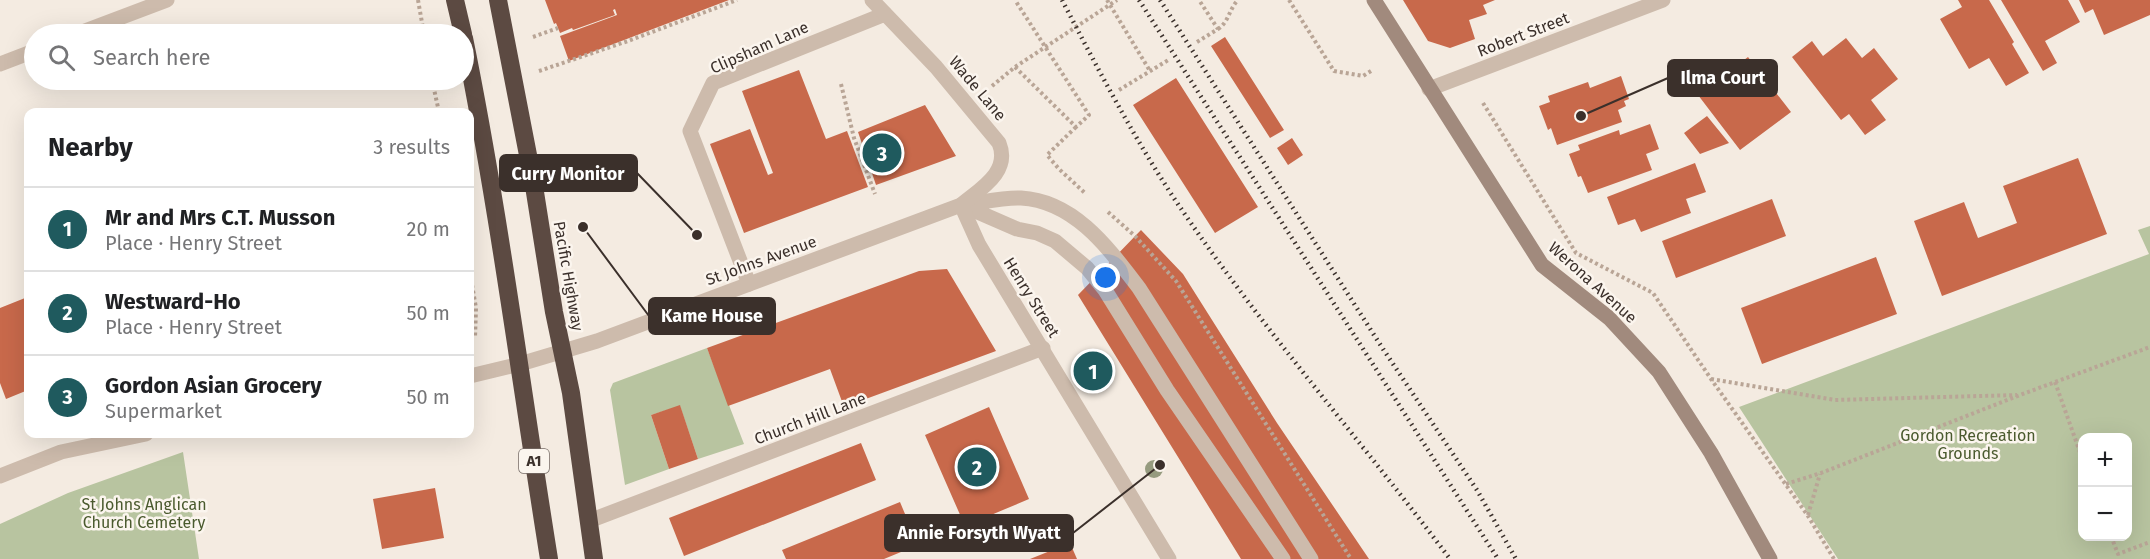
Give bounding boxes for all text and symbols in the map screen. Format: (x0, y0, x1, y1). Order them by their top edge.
street label: Robert Street (1475, 8, 1572, 61)
street label: Clipsham Lane (707, 17, 811, 78)
search box (24, 24, 474, 90)
icon: search (45, 41, 78, 74)
text: Search here (93, 44, 211, 71)
street label: Wade Lane (945, 52, 1010, 125)
callout: Ilma Court (1668, 60, 1777, 96)
text: Ilma Court (1681, 67, 1767, 89)
pin: 3 (862, 130, 902, 176)
text: Nearby (48, 132, 133, 163)
text: 3 results (373, 135, 450, 159)
callout: Curry Monitor (500, 155, 637, 191)
text: Curry Monitor (512, 163, 625, 185)
text: Mr and Mrs C.T. Musson (105, 204, 335, 231)
text: 1 (63, 217, 72, 241)
text: 20 m (407, 217, 450, 241)
street label: Pacific Highway (550, 220, 588, 333)
text: Place · Henry Street (105, 231, 282, 255)
street label: St Johns Avenue (703, 232, 819, 289)
street label: Werona Avenue (1545, 238, 1641, 327)
street label: Henry Street (999, 254, 1064, 341)
your location (1091, 263, 1120, 292)
text: Westward-Ho (105, 288, 241, 315)
callout: Kame House (649, 298, 775, 334)
text: 2 (62, 301, 73, 325)
text: 50 m (406, 301, 450, 325)
text: Kame House (661, 305, 763, 327)
text: Place · Henry Street (105, 315, 282, 339)
pin: 1 (1074, 348, 1112, 394)
text: Gordon Asian Grocery (105, 372, 322, 399)
text: 3 (62, 385, 73, 409)
text: 50 m (406, 385, 450, 409)
street label: Church Hill Lane (752, 388, 869, 448)
text: Supermarket (105, 399, 222, 423)
park label: Gordon Recreation Grounds (1900, 426, 2036, 463)
map controls (2078, 433, 2132, 541)
button: + (2078, 433, 2132, 487)
pin: 2 (958, 444, 996, 490)
road number: A1 (519, 449, 549, 473)
button: − (2078, 487, 2132, 541)
park label: St Johns Anglican Church Cemetery (81, 495, 207, 532)
callout: Annie Forsyth Wyatt (885, 515, 1073, 551)
text: Annie Forsyth Wyatt (896, 522, 1062, 544)

